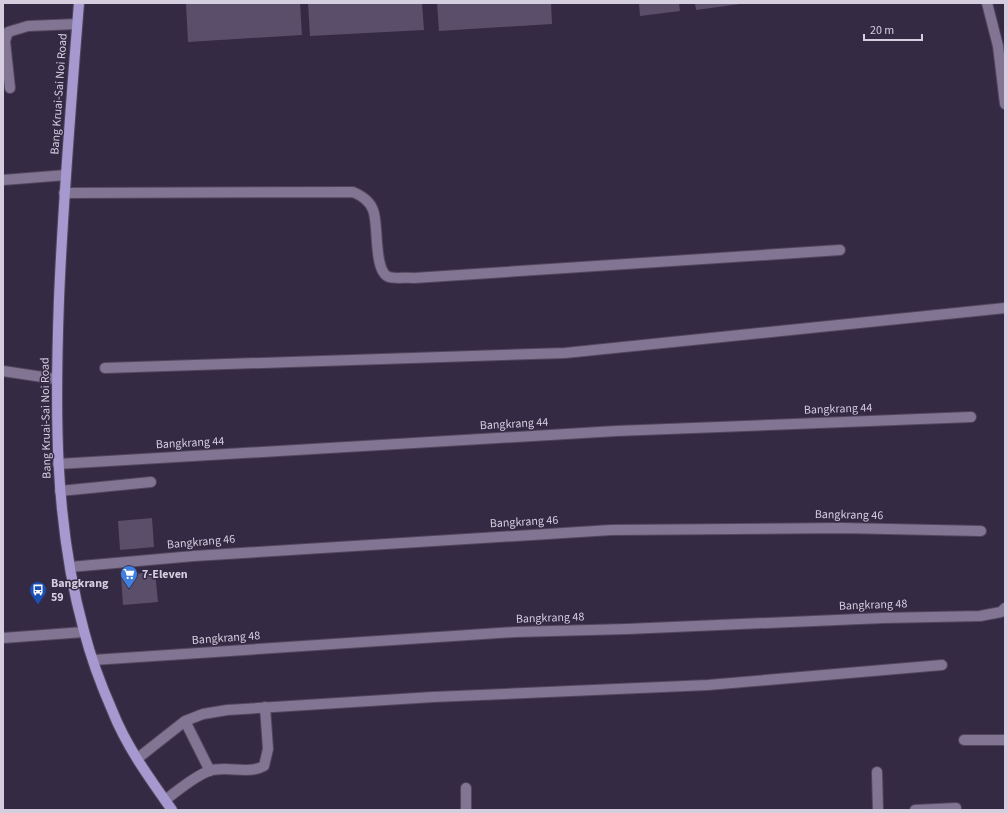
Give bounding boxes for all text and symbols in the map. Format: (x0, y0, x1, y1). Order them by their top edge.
scale bar (864, 16, 922, 42)
text: 20 m (870, 22, 894, 39)
street label: Bang Kruai-Sai Noi Road (46, 33, 72, 155)
street label: Bang Kruai-Sai Noi Road (36, 357, 56, 479)
street label: Bangkrang 44 (803, 399, 873, 419)
street label: Bangkrang 44 (479, 414, 549, 434)
street label: Bangkrang 44 (155, 433, 225, 453)
street label: Bangkrang 46 (815, 506, 883, 524)
street label: Bangkrang 46 (489, 512, 559, 532)
street label: Bangkrang 46 (166, 531, 236, 553)
supermarket icon: 7-Eleven (119, 564, 139, 589)
place label: 7-Eleven (142, 566, 188, 583)
place label: Bangkrang 59 (51, 575, 109, 606)
bus stop icon: Bangkrang 59 (28, 580, 48, 605)
street label: Bangkrang 48 (838, 595, 908, 615)
street label: Bangkrang 48 (515, 608, 585, 628)
street label: Bangkrang 48 (191, 627, 261, 649)

